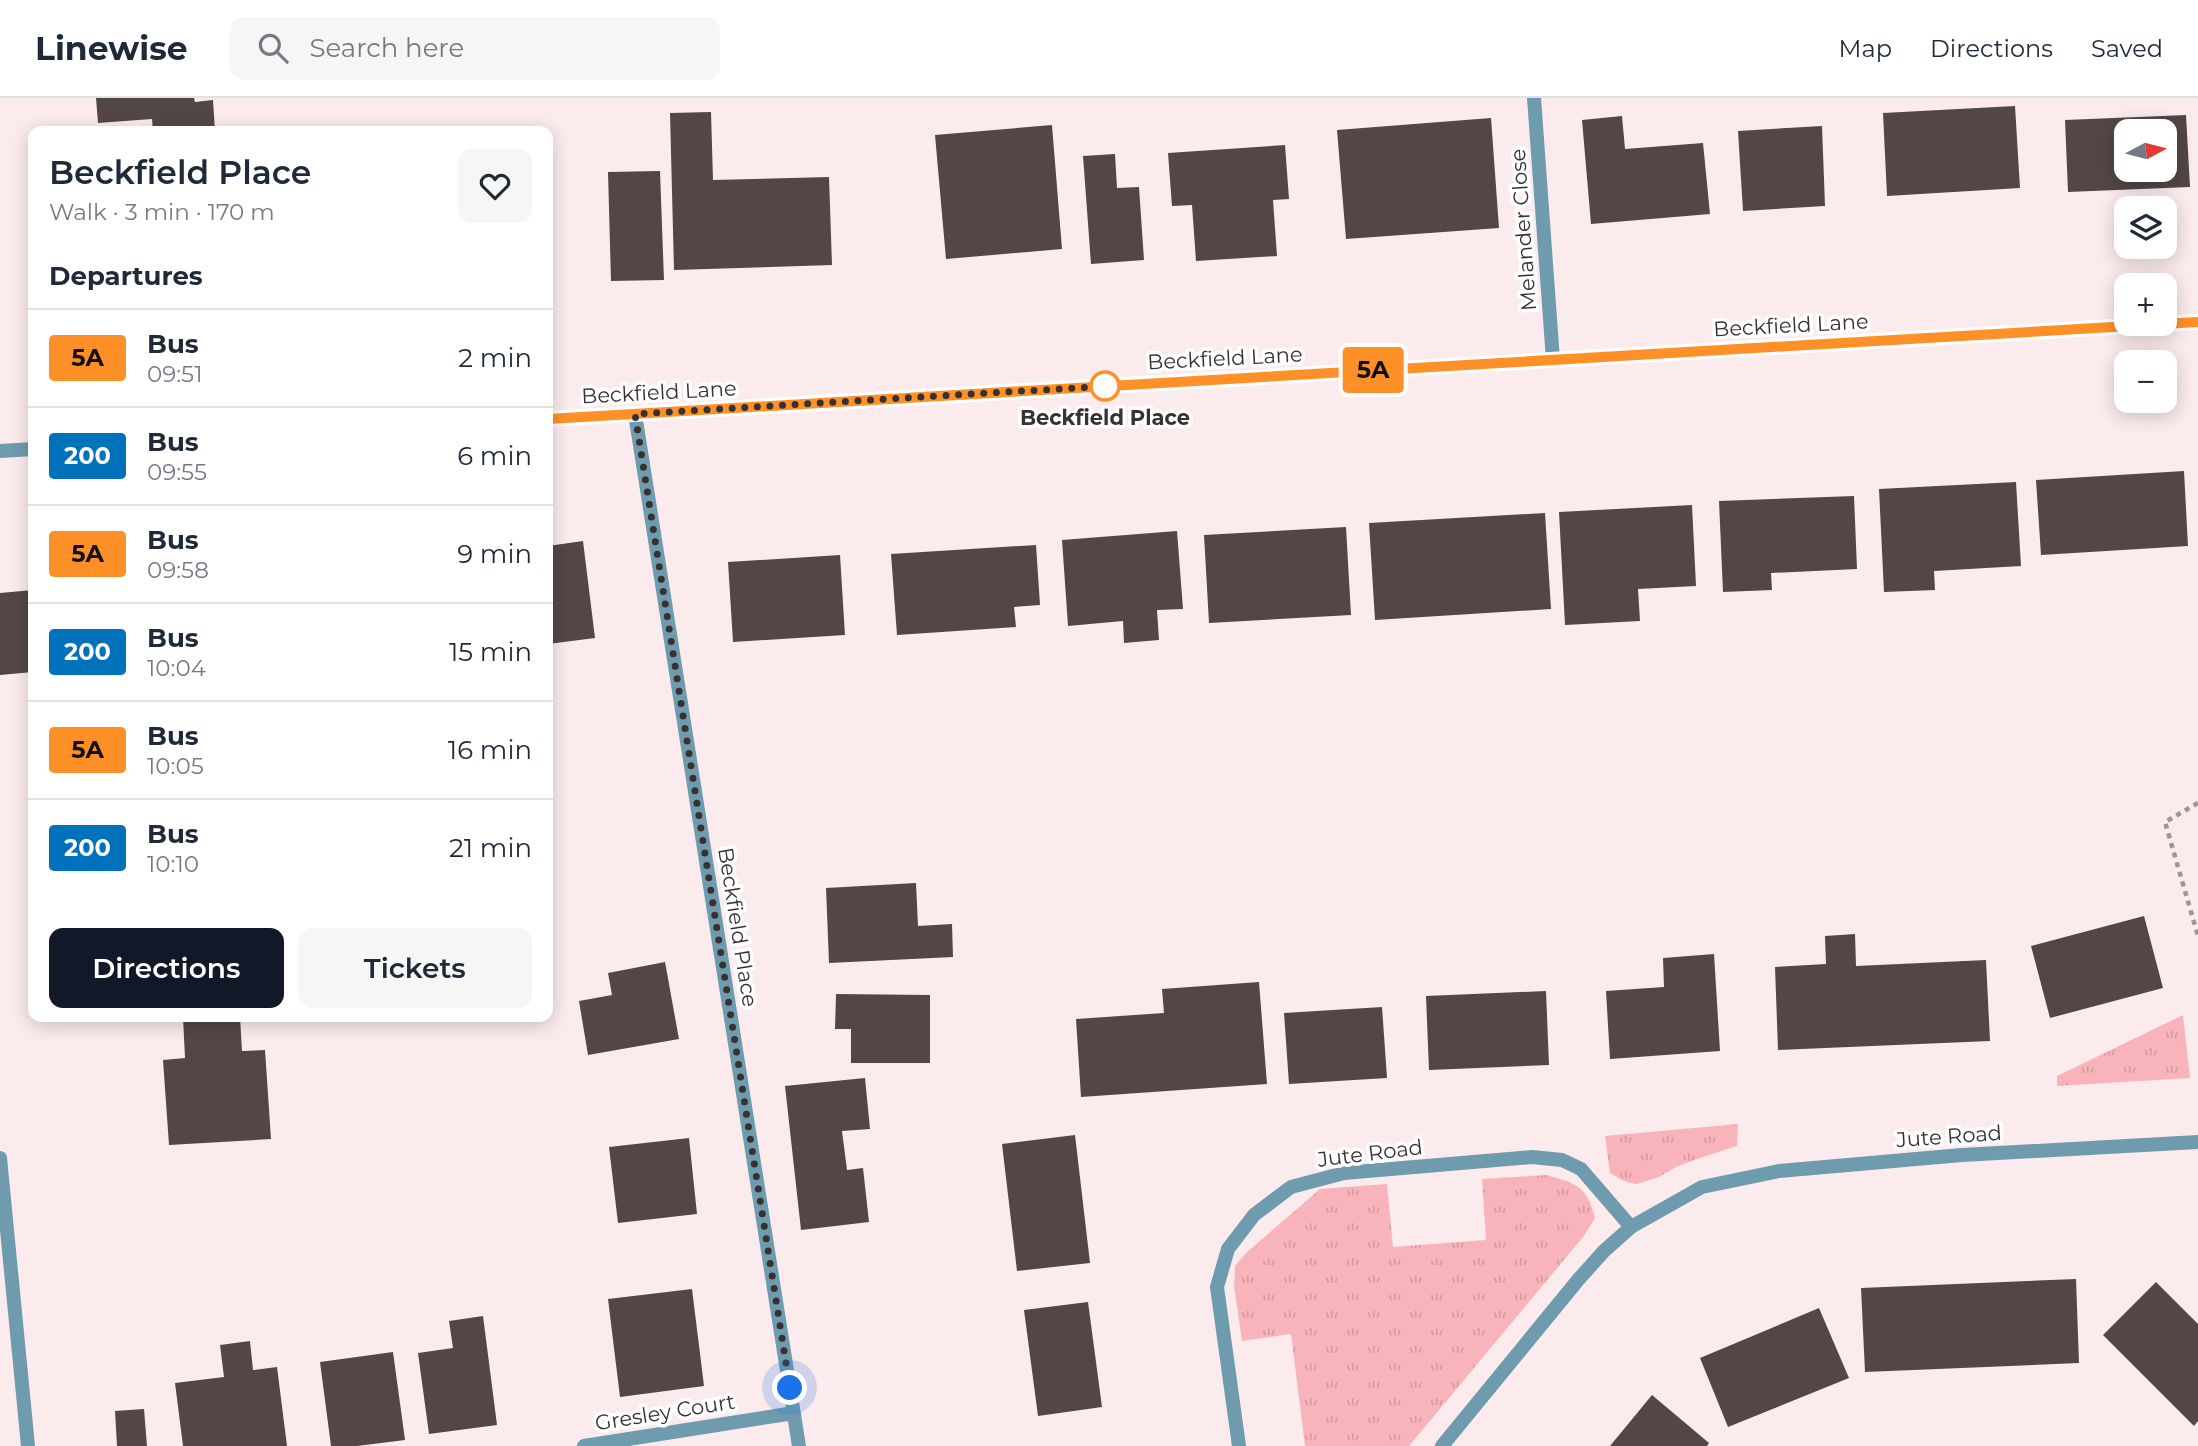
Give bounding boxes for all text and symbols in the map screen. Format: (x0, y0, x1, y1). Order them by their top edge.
search box (230, 17, 720, 80)
text: Linewise (35, 28, 188, 68)
icon: search (254, 29, 292, 67)
text: Search here (310, 32, 464, 64)
text: Map (1839, 34, 1892, 63)
text: Directions (1930, 34, 2053, 63)
text: Saved (2091, 34, 2163, 63)
north arrow (2114, 119, 2177, 182)
map controls (2114, 119, 2177, 413)
street label: Melander Close (1505, 148, 1541, 312)
button: heart (458, 149, 532, 223)
text: Beckfield Place (49, 152, 311, 192)
button: layers (2114, 196, 2177, 259)
text: Walk · 3 min · 170 m (49, 198, 275, 226)
text: Departures (49, 260, 203, 292)
button: + (2114, 273, 2177, 336)
street label: Beckfield Lane (1713, 308, 1869, 342)
text: Bus (147, 328, 199, 360)
street label: Beckfield Lane (1147, 341, 1303, 375)
text: 2 min (458, 342, 532, 374)
text: 5A (71, 343, 104, 372)
line badge: 5A (1342, 347, 1404, 393)
button: − (2114, 350, 2177, 413)
text: 5A (1357, 355, 1389, 384)
text: 09:51 (147, 360, 202, 388)
marker: Beckfield Place (1090, 371, 1120, 401)
street label: Beckfield Lane (581, 375, 737, 409)
place label: Beckfield Place (1020, 405, 1190, 430)
text: Bus (147, 426, 199, 458)
text: 6 min (457, 440, 532, 472)
text: 200 (64, 441, 111, 470)
text: 09:55 (147, 458, 207, 486)
text: Bus (147, 524, 199, 556)
text: 9 min (457, 538, 532, 570)
text: 5A (71, 539, 104, 568)
text: 09:58 (147, 556, 209, 584)
text: Bus (147, 622, 199, 654)
text: 15 min (449, 636, 532, 668)
text: 200 (64, 637, 111, 666)
text: 10:04 (147, 654, 206, 682)
text: Bus (147, 720, 199, 752)
text: 16 min (448, 734, 532, 766)
text: 5A (71, 735, 104, 764)
text: 10:05 (147, 752, 204, 780)
text: Bus (147, 818, 199, 850)
text: 21 min (449, 832, 532, 864)
text: 200 (64, 833, 111, 862)
street label: Beckfield Place (713, 846, 763, 1008)
text: 10:10 (147, 850, 199, 878)
button: Directions (49, 928, 284, 1008)
button: Tickets (298, 928, 532, 1008)
street label: Jute Road (1894, 1120, 2003, 1152)
street label: Jute Road (1315, 1134, 1424, 1172)
your location (772, 1370, 807, 1405)
street label: Gresley Court (593, 1389, 737, 1435)

